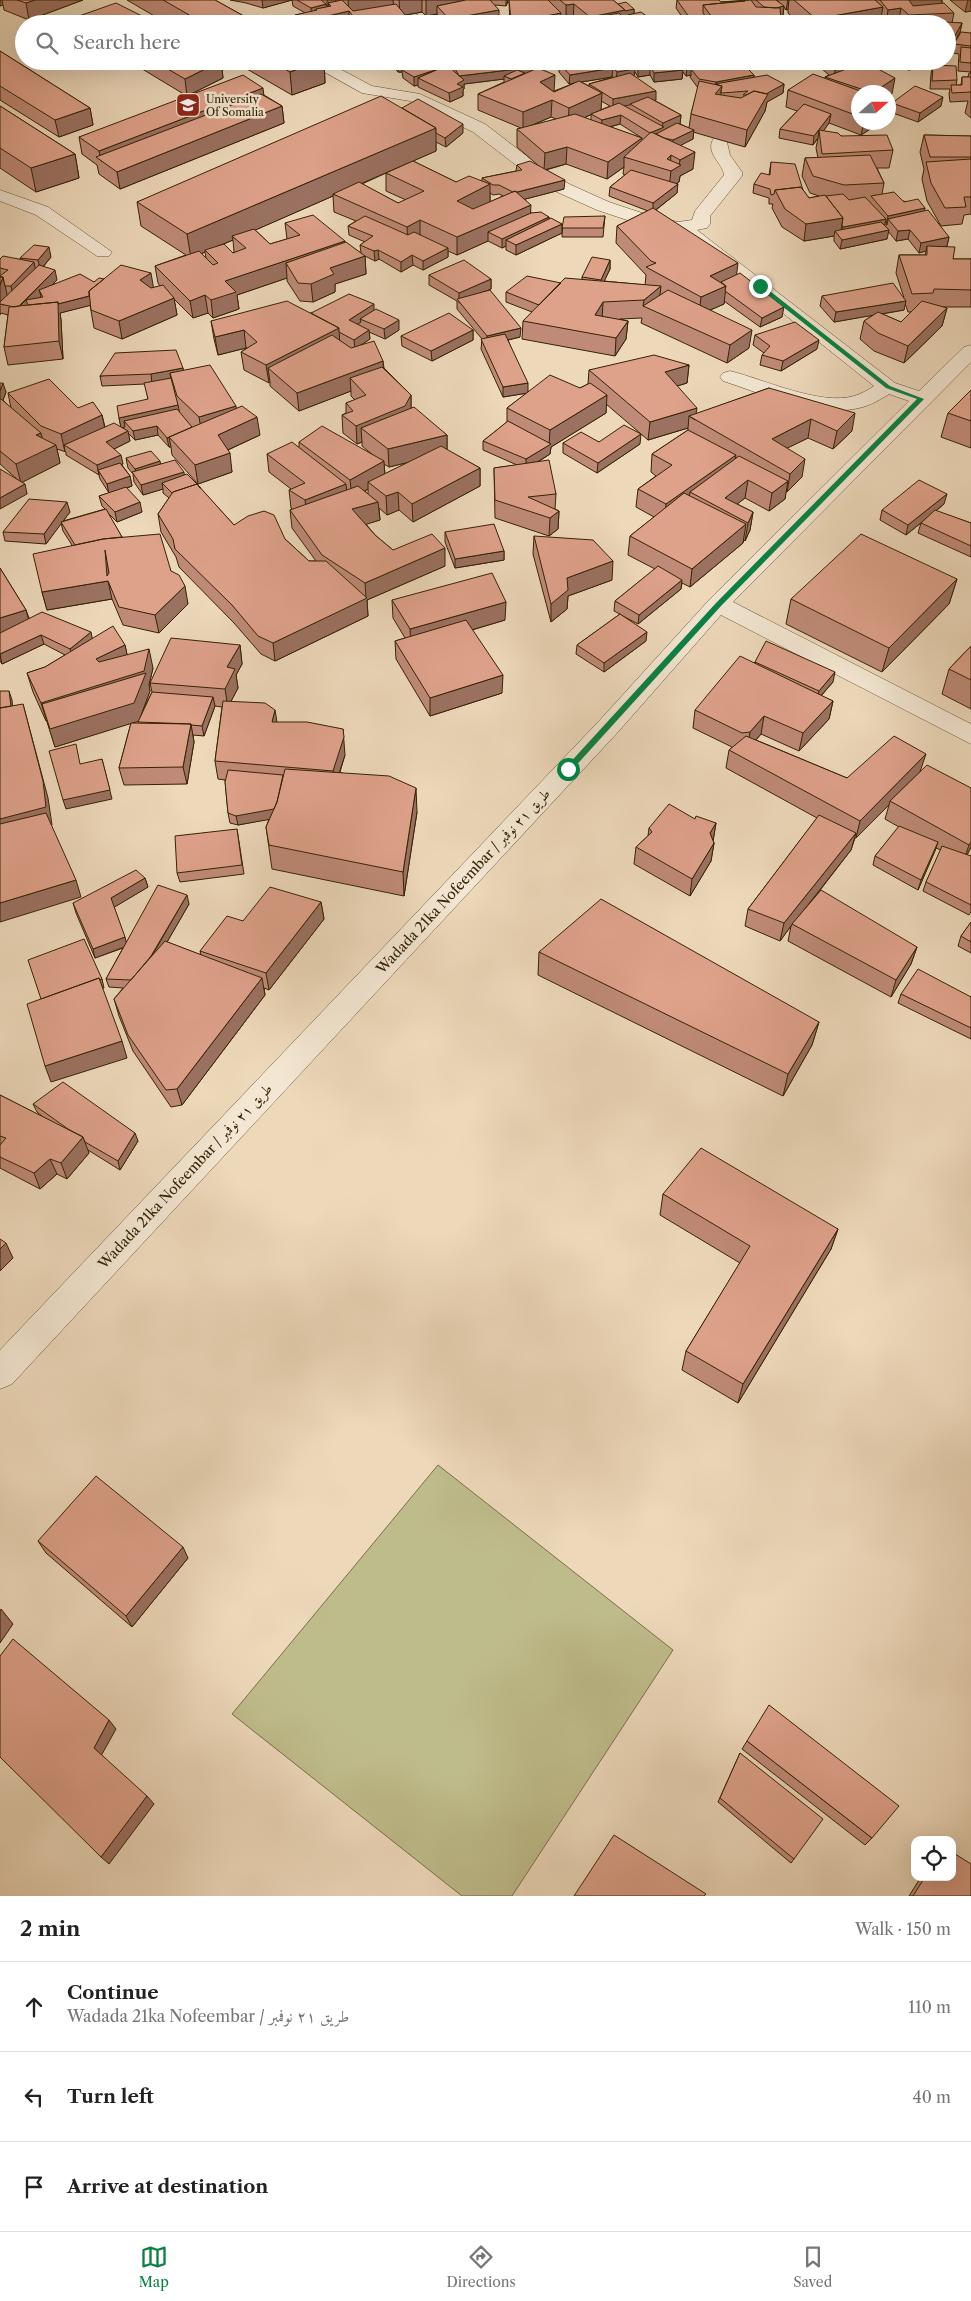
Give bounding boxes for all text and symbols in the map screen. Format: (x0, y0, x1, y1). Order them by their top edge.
search box (15, 15, 956, 70)
icon: search (33, 29, 61, 57)
text: Search here (73, 31, 181, 54)
north arrow (851, 85, 896, 130)
school or university icon: University Of Somalia (175, 92, 201, 118)
place label: University Of Somalia (206, 92, 264, 119)
route end (749, 275, 772, 298)
route start (557, 758, 580, 781)
street label: Wadada 21ka Nofeembar / طريق ٢١ نوفمبر (372, 785, 554, 978)
street label: Wadada 21ka Nofeembar / طريق ٢١ نوفمبر (94, 1080, 276, 1273)
map controls (911, 1836, 956, 1881)
button: locate (911, 1836, 956, 1881)
text: 2 min (20, 1916, 80, 1941)
text: Walk · 150 m (855, 1919, 951, 1939)
text: Continue (67, 1981, 159, 2004)
icon: ahead (20, 1993, 48, 2021)
text: 110 m (908, 1997, 951, 2017)
text: Wadada 21ka Nofeembar / طريق ٢١ نوفمبر (67, 2006, 349, 2026)
icon: left (20, 2083, 48, 2111)
text: Turn left (67, 2085, 154, 2108)
text: 40 m (912, 2087, 951, 2107)
icon: arrive (20, 2173, 48, 2201)
text: Arrive at destination (67, 2175, 268, 2198)
tab: Map (139, 2243, 169, 2291)
tab: Directions (446, 2243, 516, 2291)
tab: Saved (793, 2243, 832, 2291)

